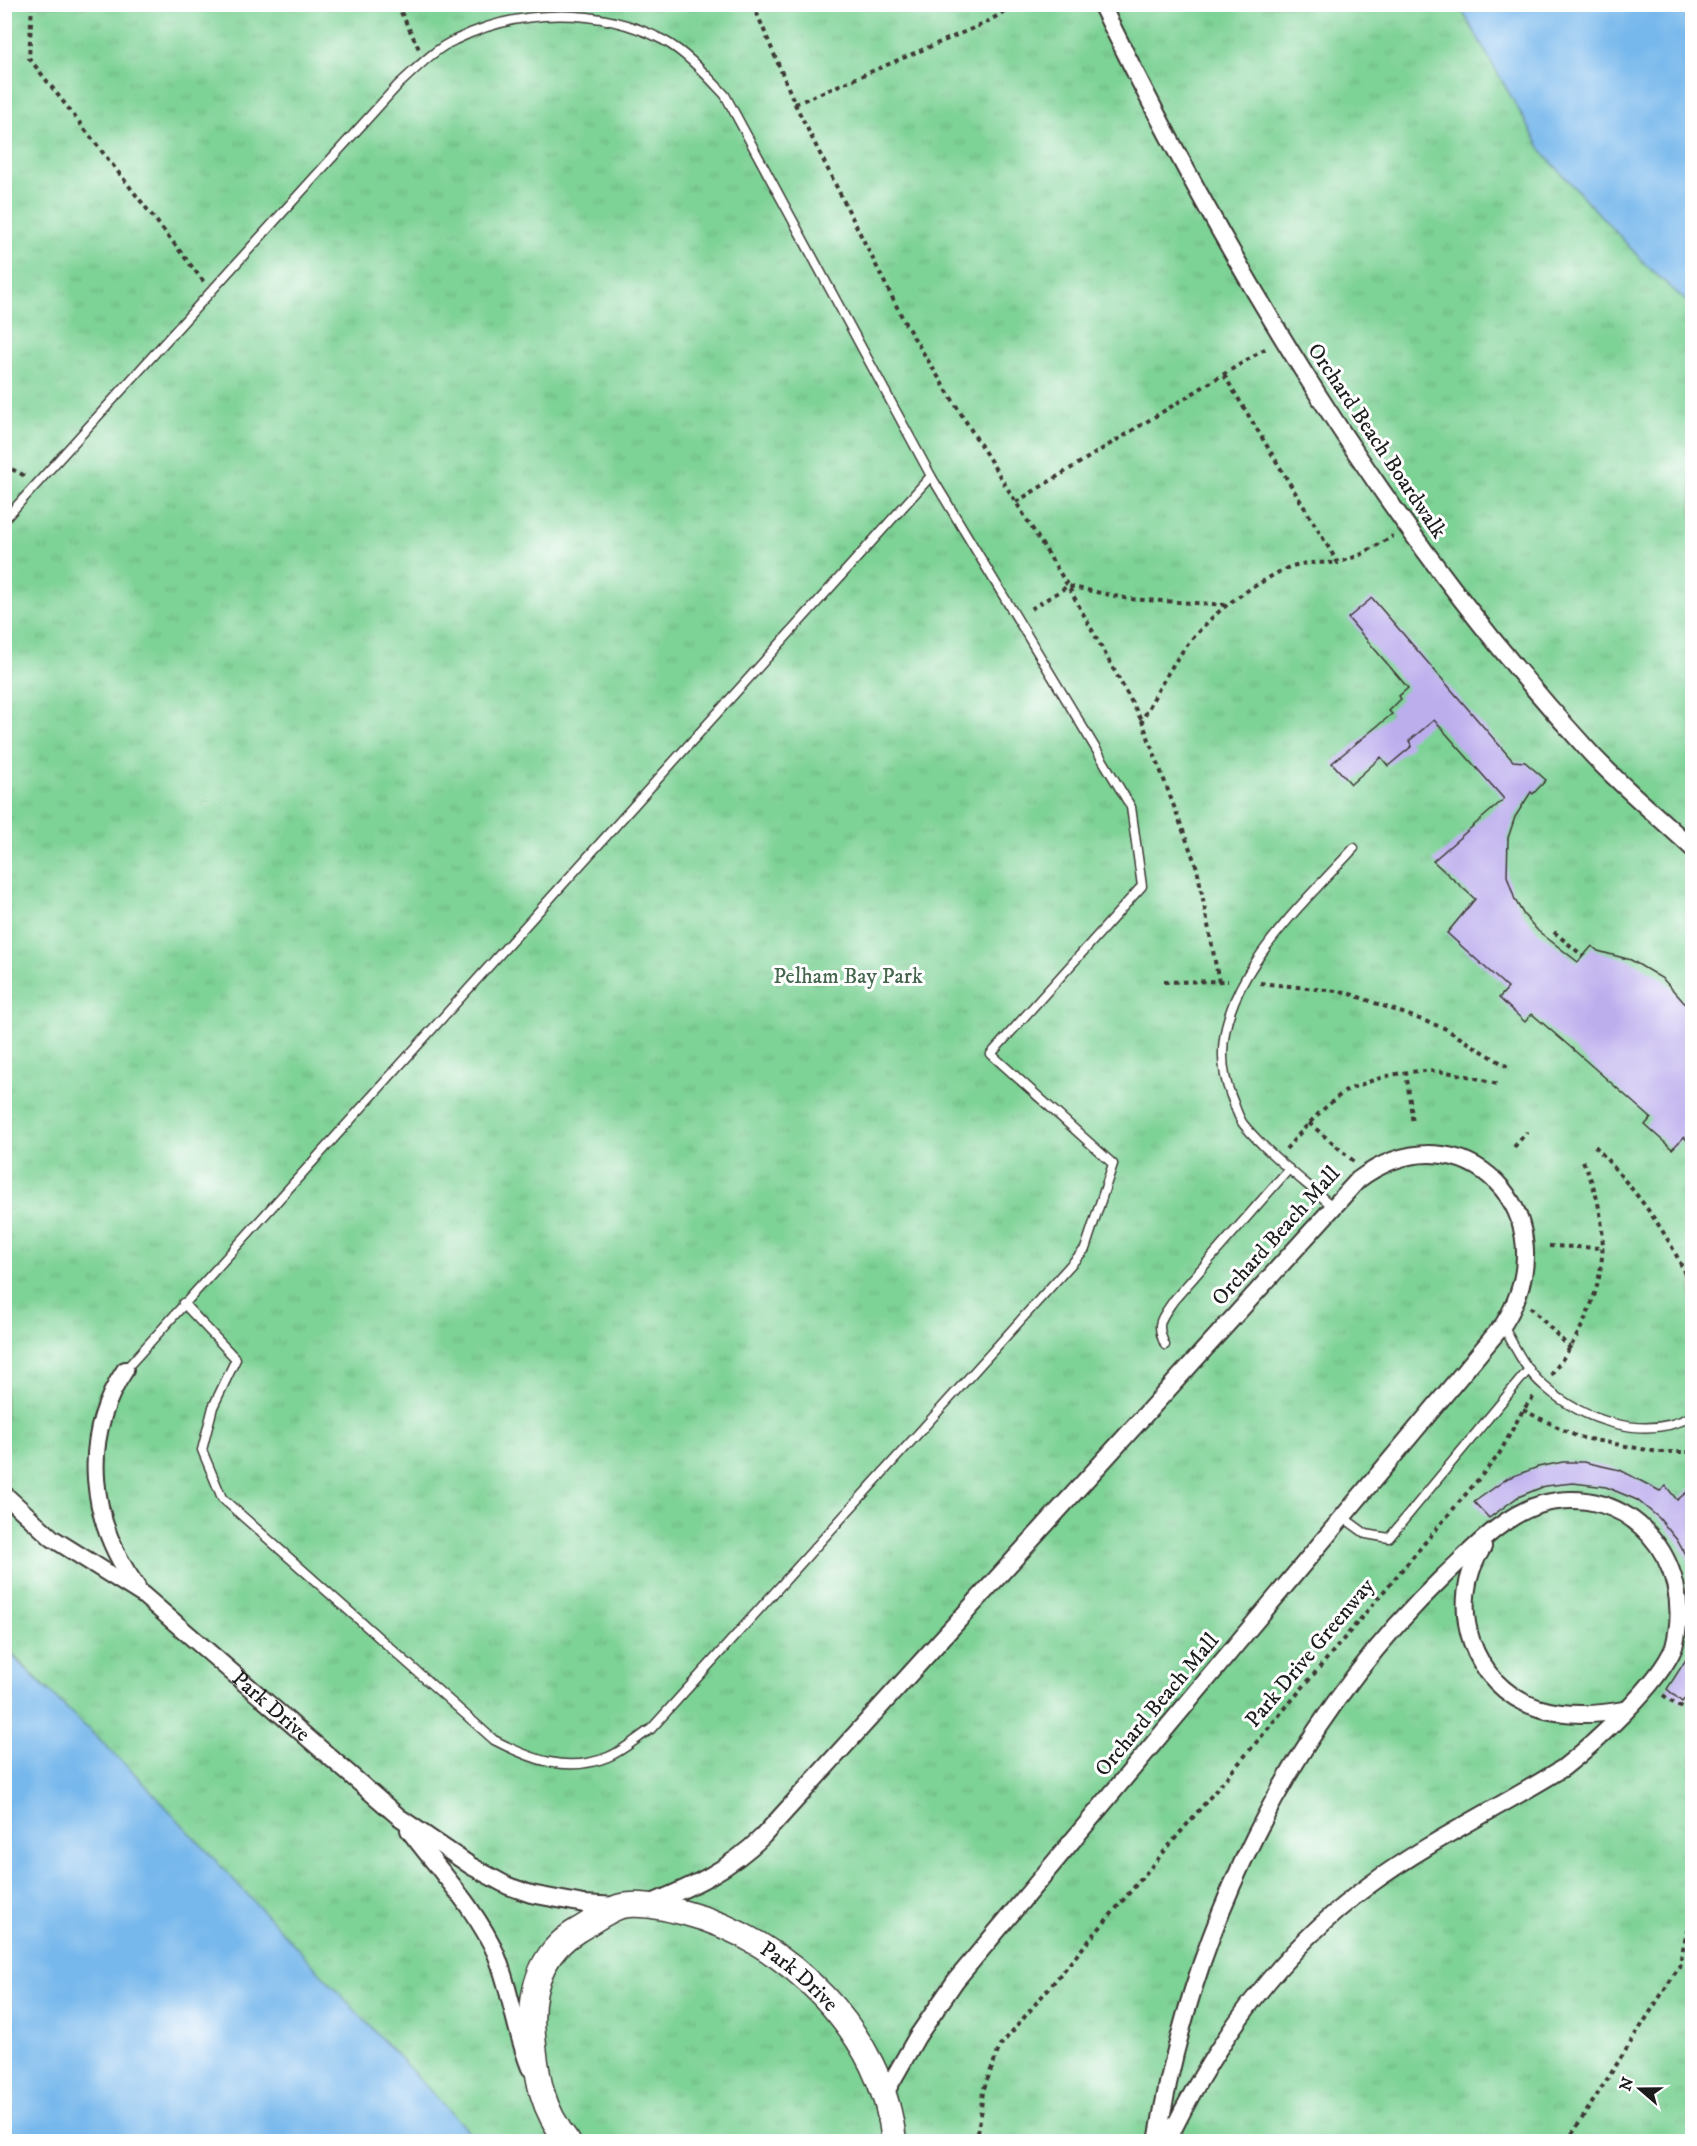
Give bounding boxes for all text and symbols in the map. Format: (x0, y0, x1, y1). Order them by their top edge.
street label: Orchard Beach Boardwalk (1302, 338, 1453, 544)
park label: Pelham Bay Park (773, 963, 923, 990)
street label: Orchard Beach Mall (1206, 1160, 1346, 1311)
street label: Park Drive Greenway (1240, 1573, 1381, 1733)
street label: Orchard Beach Mall (1089, 1628, 1225, 1782)
street label: Park Drive (226, 1665, 316, 1747)
street label: Park Drive (755, 1935, 844, 2017)
north arrow (1610, 2059, 1670, 2119)
text: N (1615, 2075, 1638, 2094)

